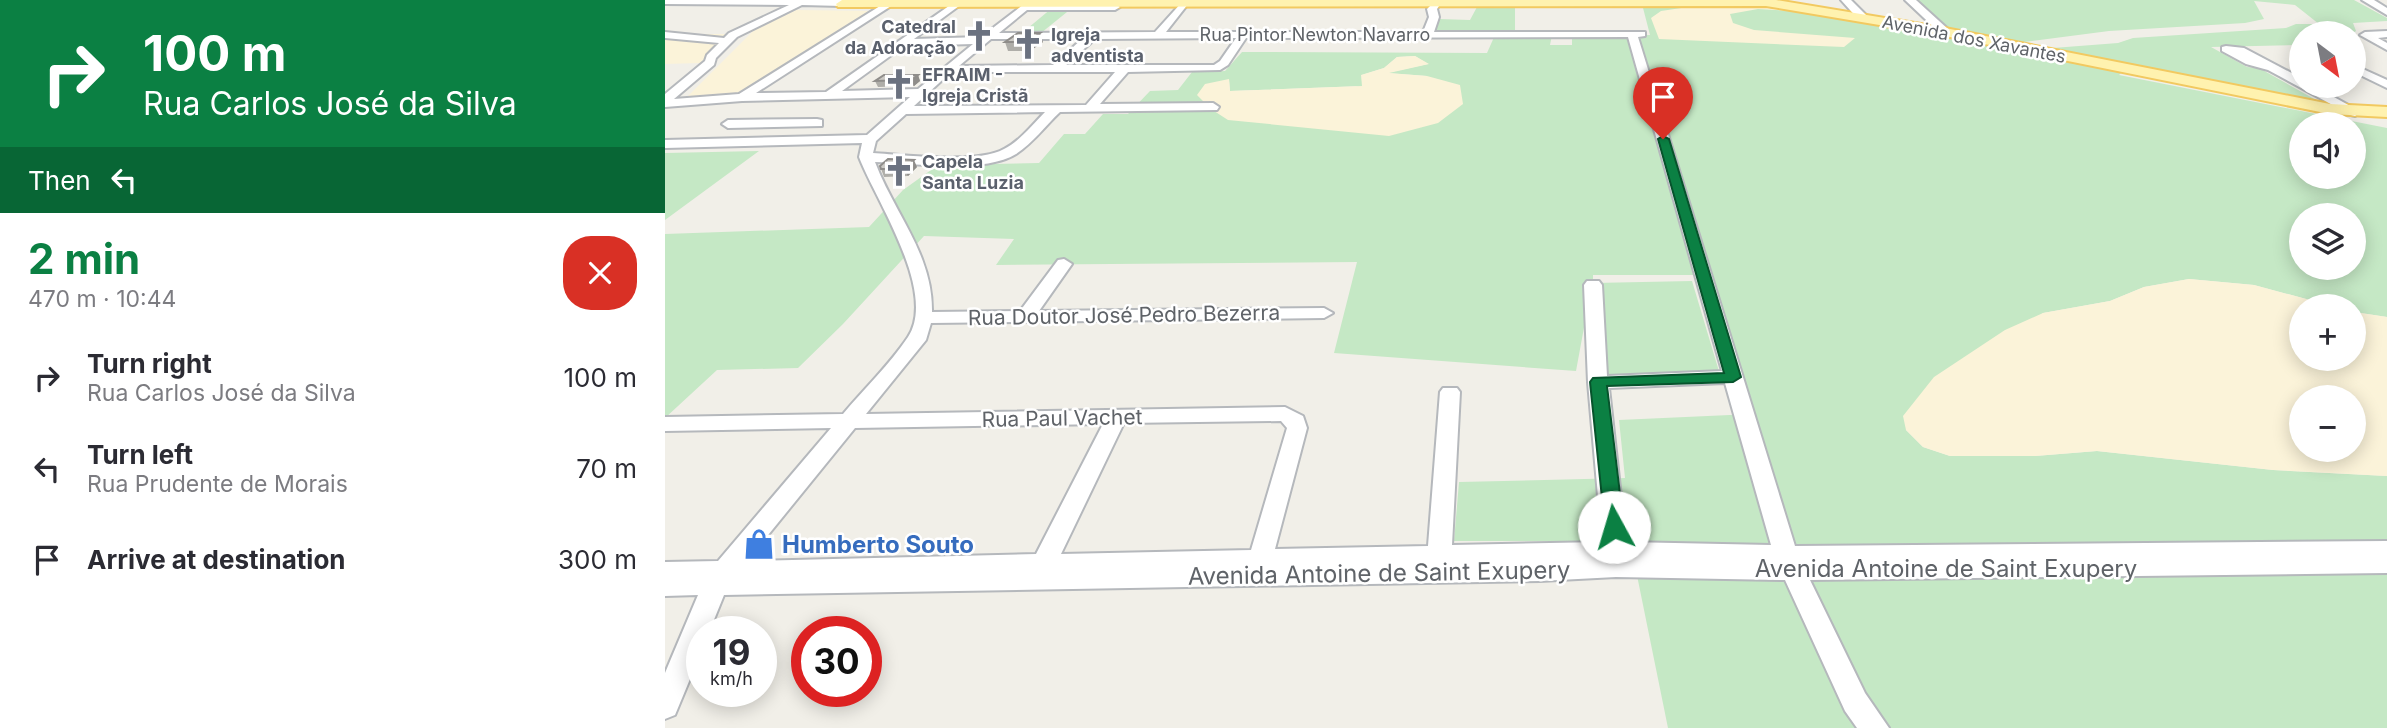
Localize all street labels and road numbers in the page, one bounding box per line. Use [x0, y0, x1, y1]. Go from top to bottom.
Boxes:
street label: Avenida dos Xavantes [1880, 11, 2068, 67]
street label: Rua Pintor Newton Navarro [1200, 24, 1430, 45]
street label: Rua Doutor José Pedro Bezerra [968, 300, 1280, 330]
street label: Rua Paul Vachet [981, 404, 1143, 432]
street label: Avenida Antoine de Saint Exupery [1755, 554, 2137, 583]
street label: Avenida Antoine de Saint Exupery [1188, 555, 1570, 591]

